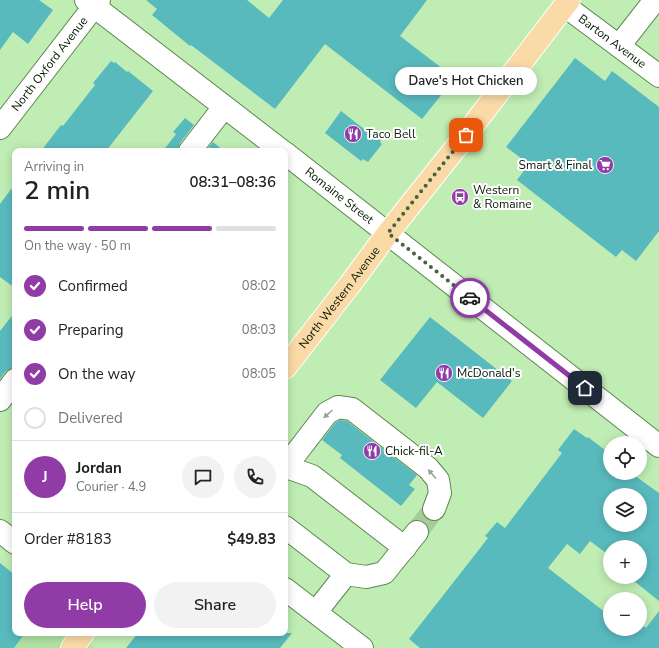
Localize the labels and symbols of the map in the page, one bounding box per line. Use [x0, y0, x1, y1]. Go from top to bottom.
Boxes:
street label: Barton Avenue [575, 11, 649, 72]
street label: North Oxford Avenue [8, 13, 91, 115]
callout: Dave's Hot Chicken [395, 67, 537, 95]
pin [449, 118, 483, 152]
restaurant icon: Taco Bell [343, 124, 363, 144]
place label: Taco Bell [366, 126, 416, 142]
supermarket icon: Smart & Final [595, 155, 615, 175]
place label: Smart & Final [519, 157, 592, 173]
street label: Romaine Street [302, 164, 378, 228]
place label: Western & Romaine [473, 182, 532, 212]
bus stop icon: Western & Romaine [450, 187, 470, 207]
street label: North Western Avenue [295, 243, 383, 352]
courier [450, 278, 490, 318]
restaurant icon: McDonald's [434, 363, 454, 383]
place label: McDonald's [457, 365, 521, 381]
pin [568, 371, 602, 405]
one-way arrow [323, 409, 333, 418]
restaurant icon: Chick-fil-A [362, 441, 382, 461]
place label: Chick-fil-A [385, 443, 443, 459]
one-way arrow [428, 468, 437, 479]

